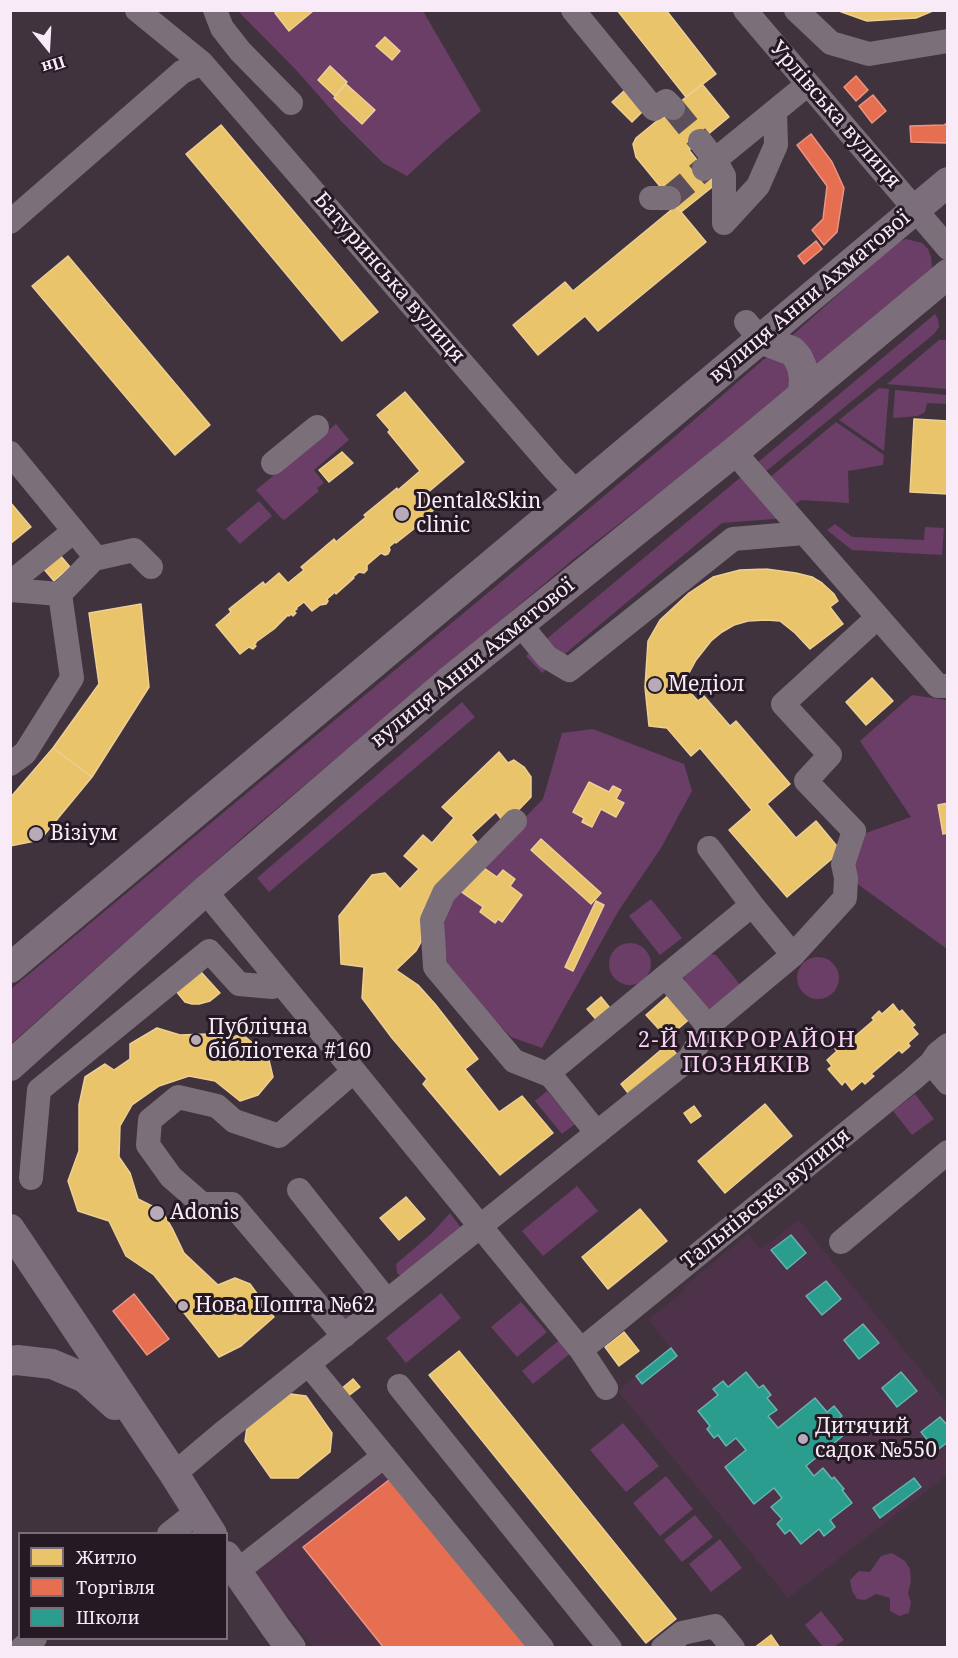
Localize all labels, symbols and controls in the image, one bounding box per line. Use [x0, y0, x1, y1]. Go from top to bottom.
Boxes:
north arrow [18, 18, 78, 78]
street label: Урлівська вулиця [764, 36, 906, 194]
text: Пн [39, 51, 68, 79]
street label: Батуринська вулиця [308, 188, 470, 368]
street label: вулиця Анни Ахматової [704, 205, 916, 389]
place label: Dental&Skin clinic [416, 489, 541, 539]
marker: Dental&Skin clinic [393, 505, 411, 523]
street label: вулиця Анни Ахматової [366, 573, 580, 753]
place label: Медіол [668, 672, 744, 698]
marker: Медіол [646, 676, 664, 694]
place label: Візіум [50, 821, 117, 847]
marker: Візіум [27, 825, 45, 843]
place label: Публічна бібліотека #160 [208, 1015, 371, 1065]
district label: 2-Й МІКРОРАЙОН ПОЗНЯКІВ [638, 1028, 856, 1080]
marker: Публічна бібліотека #160 [189, 1033, 203, 1047]
street label: Тальнівська вулиця [676, 1123, 856, 1275]
place label: Adonis [170, 1200, 239, 1226]
marker: Adonis [148, 1204, 166, 1222]
place label: Нова Пошта №62 [195, 1293, 375, 1319]
marker: Нова Пошта №62 [176, 1299, 190, 1313]
place label: Дитячий садок №550 [815, 1414, 937, 1464]
marker: Дитячий садок №550 [796, 1432, 810, 1446]
legend [18, 1532, 228, 1640]
text: Житло [76, 1545, 137, 1569]
text: Торгівля [76, 1575, 155, 1599]
text: Школи [76, 1605, 140, 1629]

